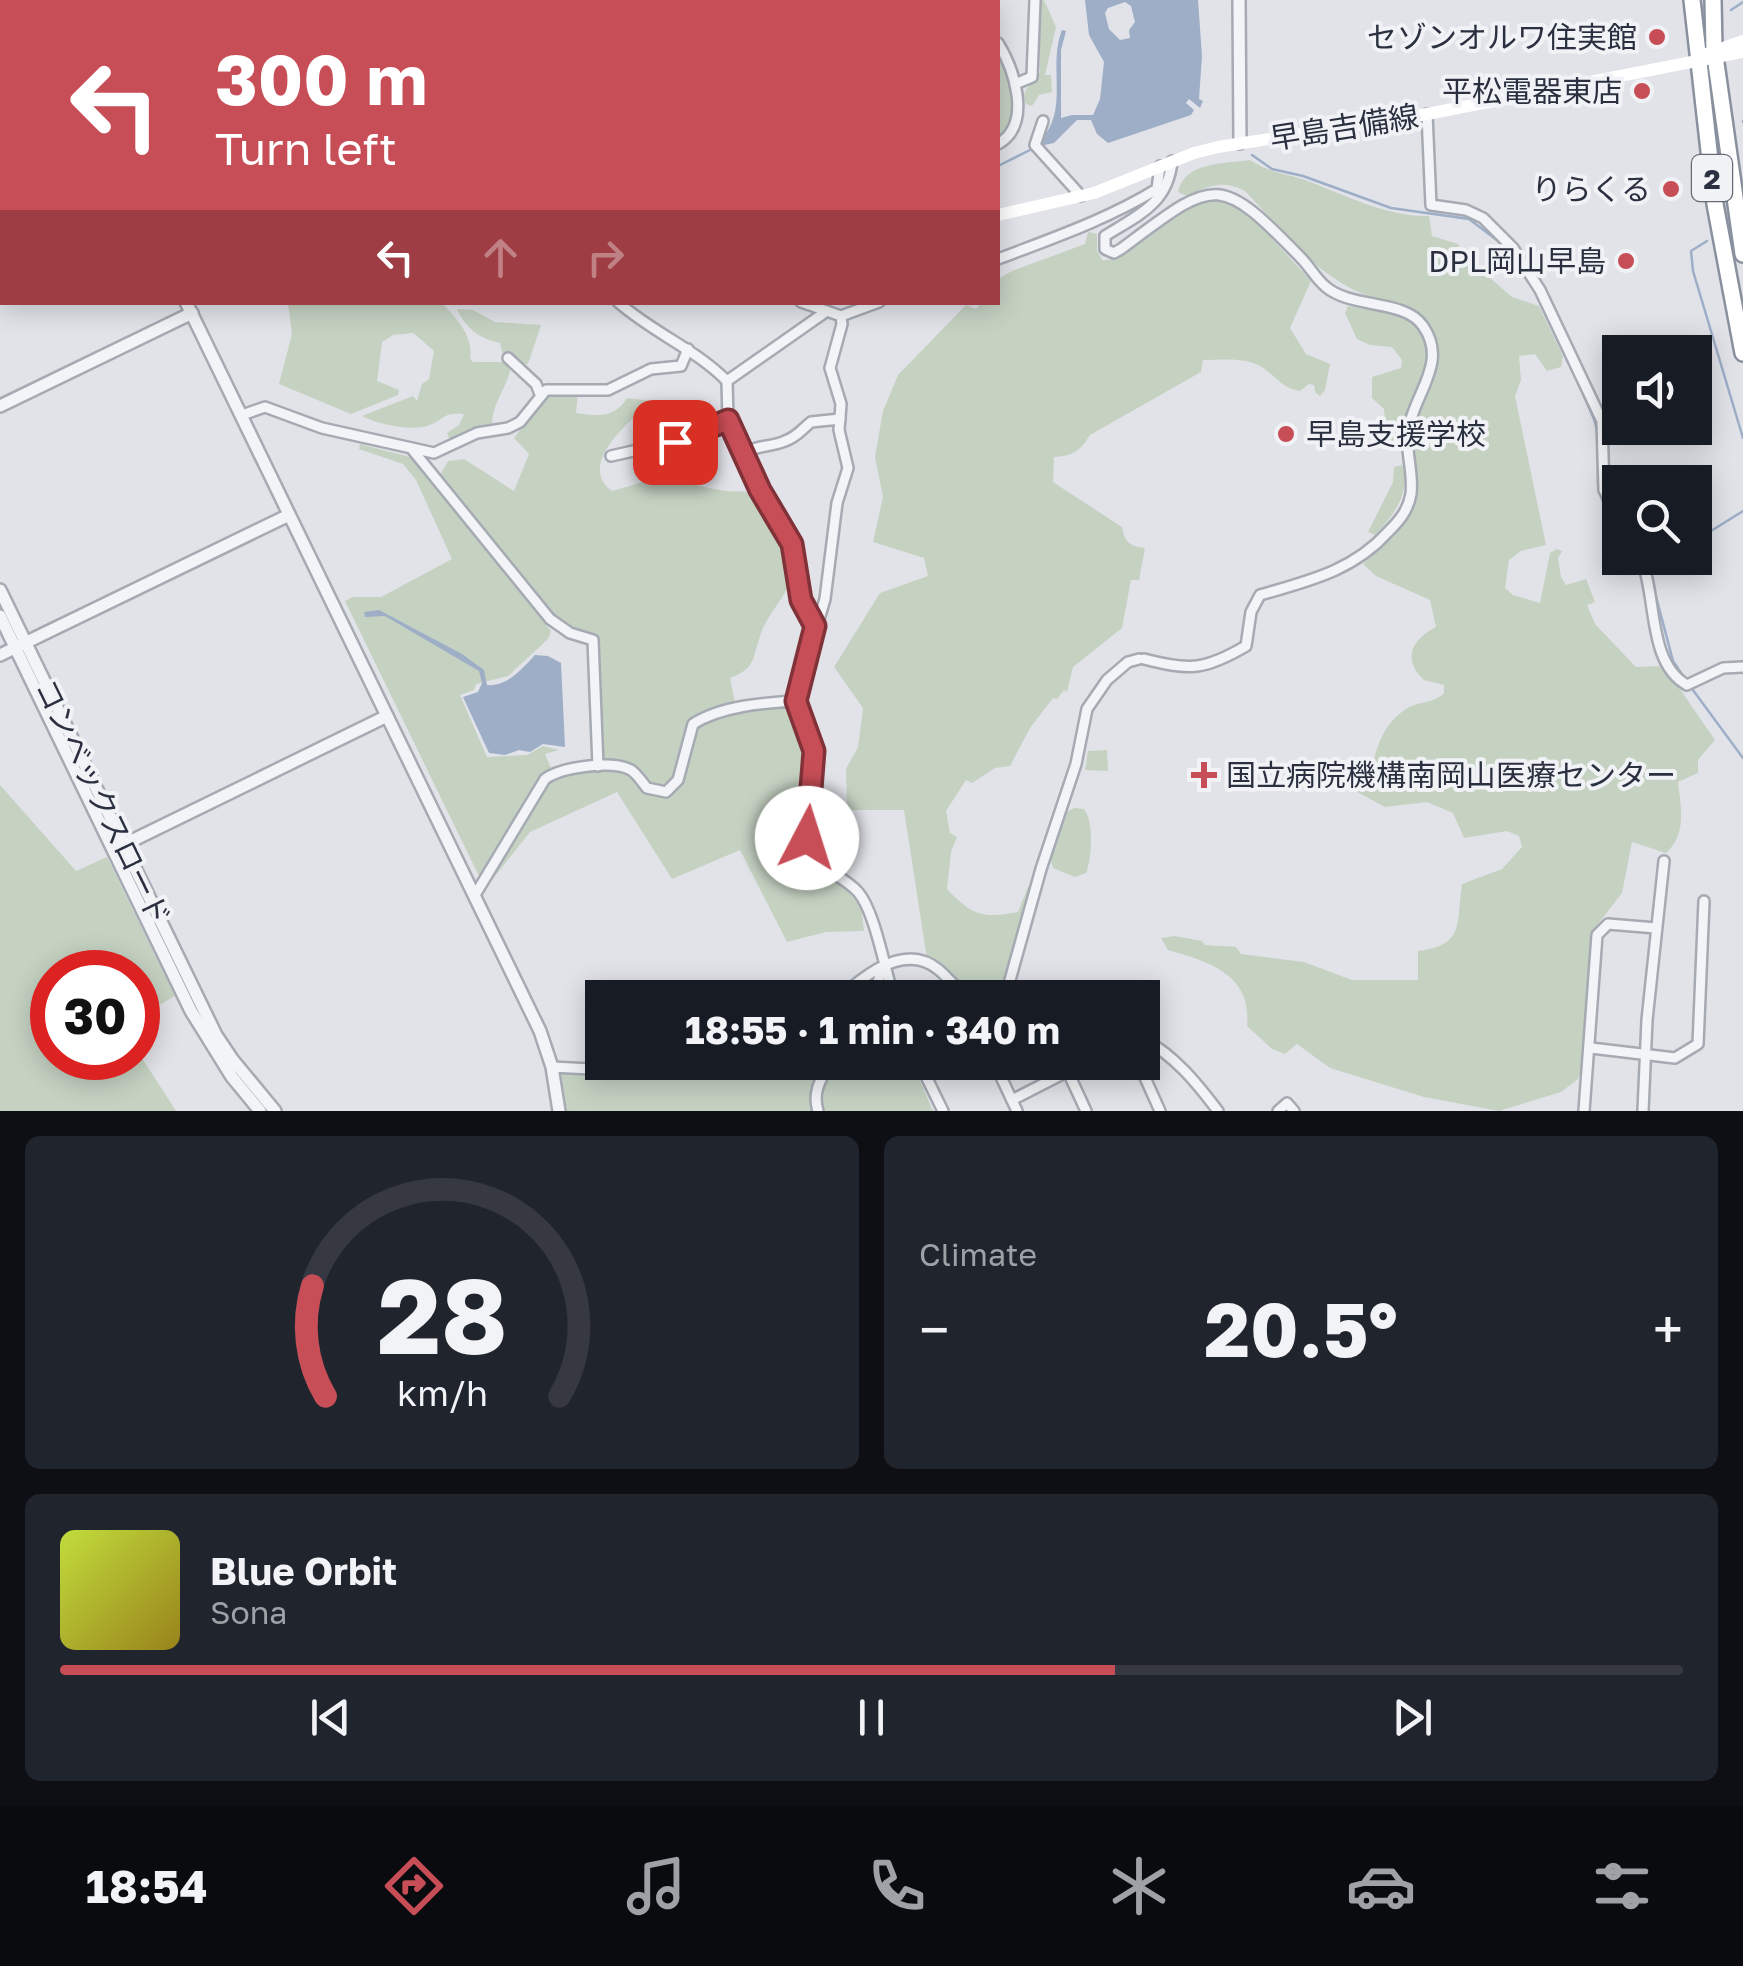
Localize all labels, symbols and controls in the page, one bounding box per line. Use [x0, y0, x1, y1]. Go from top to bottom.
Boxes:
place label: セゾンオルワ住実館 [1367, 19, 1637, 55]
marker: セゾンオルワ住実館 [1646, 26, 1668, 48]
text: 300 m [215, 36, 427, 120]
icon: left [50, 40, 180, 170]
place label: 平松電器東店 [1442, 73, 1622, 109]
marker: 平松電器東店 [1631, 80, 1653, 102]
street label: 早島吉備線 [1267, 97, 1421, 157]
text: Turn left [215, 121, 397, 175]
road number: 2 [1692, 155, 1732, 201]
place label: りらくる [1532, 171, 1651, 207]
marker: りらくる [1660, 178, 1682, 200]
icon: left [368, 230, 423, 285]
icon: ahead [473, 230, 528, 285]
icon: right [578, 230, 633, 285]
place label: DPL岡山早島 [1428, 243, 1606, 279]
marker: DPL岡山早島 [1615, 250, 1637, 272]
map controls [1602, 335, 1712, 575]
button: sound [1602, 335, 1712, 445]
pin [633, 400, 718, 485]
icon: arrive [648, 415, 703, 470]
place label: 早島支援学校 [1306, 416, 1486, 452]
marker: 早島支援学校 [1275, 423, 1297, 445]
button: search [1602, 465, 1712, 575]
street label: コンベックスロード [28, 673, 178, 931]
place label: 国立病院機構南岡山医療センター [1226, 757, 1676, 793]
marker: 国立病院機構南岡山医療センター [1191, 762, 1217, 788]
position arrow [755, 786, 859, 890]
speed limit sign: 30 [30, 950, 160, 1080]
text: 18:55 · 1 min · 340 m [685, 1007, 1060, 1052]
text: Climate [919, 1235, 1037, 1273]
text: 28 [377, 1252, 507, 1377]
text: 20.5° [1204, 1283, 1398, 1374]
text: − [919, 1296, 949, 1362]
text: + [1653, 1296, 1683, 1362]
text: km/h [397, 1371, 487, 1414]
text: Blue Orbit [210, 1548, 397, 1593]
text: Sona [210, 1593, 287, 1631]
icon: previous [303, 1690, 358, 1745]
icon: pause [844, 1690, 899, 1745]
icon: next [1385, 1690, 1440, 1745]
icon: directions [379, 1851, 449, 1921]
icon: music [621, 1851, 691, 1921]
icon: phone [862, 1851, 932, 1921]
icon: climate [1104, 1851, 1174, 1921]
icon: car [1346, 1851, 1416, 1921]
icon: filters [1587, 1851, 1657, 1921]
text: 18:54 [86, 1859, 208, 1913]

